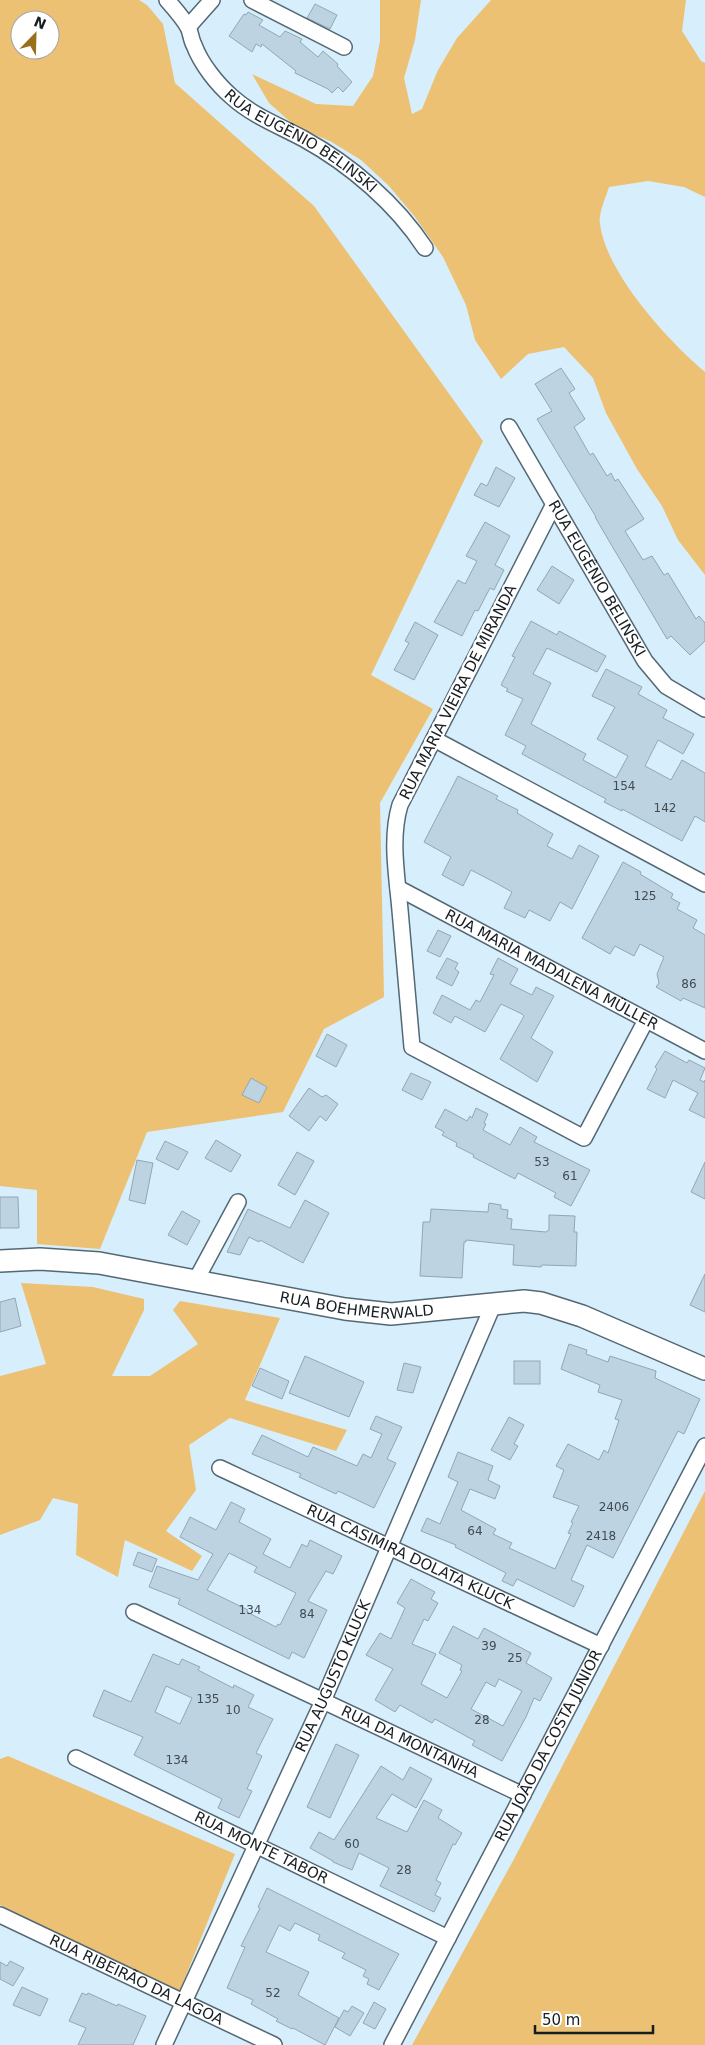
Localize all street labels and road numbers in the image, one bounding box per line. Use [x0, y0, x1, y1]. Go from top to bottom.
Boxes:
street label: RUA EUGÊNIO BELINSKI [221, 86, 381, 196]
street label: RUA EUGÊNIO BELINSKI [544, 497, 649, 660]
street label: RUA MARIA VIEIRA DE MIRANDA [396, 581, 521, 803]
street label: RUA MARIA MADALENA MÜLLER [442, 906, 661, 1034]
street label: RUA BOEHMERWALD [278, 1288, 435, 1323]
street label: RUA CASIMIRA DOLATA KLUCK [304, 1501, 518, 1613]
street label: RUA AUGUSTO KLUCK [292, 1596, 375, 1755]
street label: RUA JOÃO DA COSTA JÚNIOR [491, 1647, 606, 1844]
street label: RUA DA MONTANHA [338, 1702, 482, 1782]
street label: RUA MONTE TABOR [192, 1808, 331, 1888]
street label: RUA RIBEIRÃO DA LAGOA [47, 1931, 227, 2029]

